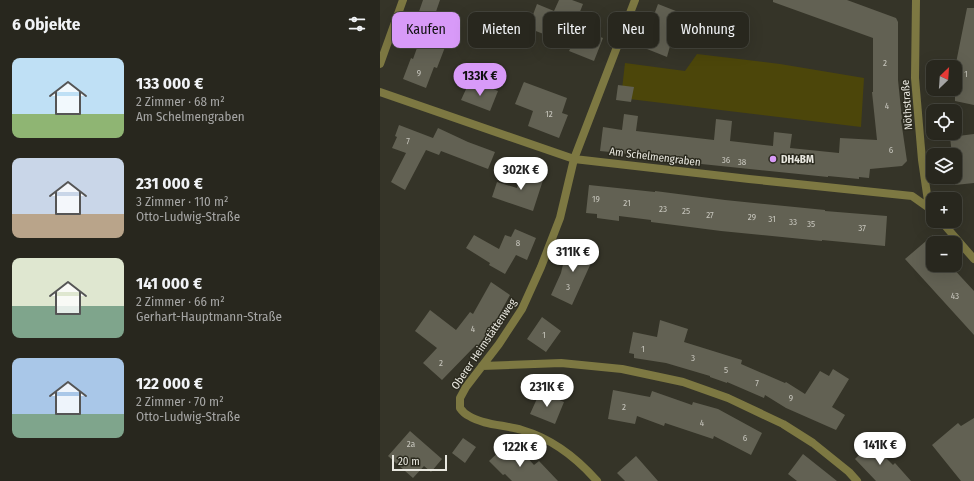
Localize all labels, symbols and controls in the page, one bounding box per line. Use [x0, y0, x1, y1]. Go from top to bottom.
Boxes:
chip: Kaufen [392, 12, 460, 48]
chip: Mieten [468, 12, 535, 48]
chip: Filter [543, 12, 600, 48]
chip: Neu [608, 12, 659, 48]
chip: Wohnung [667, 12, 749, 48]
icon: filters [346, 13, 368, 35]
text: 6 Objekte [12, 14, 80, 35]
house number: 2 [883, 58, 887, 68]
north arrow [926, 60, 962, 96]
map controls [926, 60, 962, 272]
pin: 133K € [447, 63, 513, 97]
house number: 9 [417, 68, 421, 78]
text: 133K € [462, 68, 498, 83]
house number: 1 [964, 69, 968, 79]
text: 133 000 € [136, 73, 203, 94]
icon: home [44, 74, 92, 122]
street label: Nöthstraße [899, 79, 915, 131]
text: 2 Zimmer · 68 m² [136, 94, 225, 109]
house number: 4 [885, 101, 890, 111]
button: locate [926, 104, 962, 140]
text: Am Schelmengraben [136, 109, 245, 124]
house number: 12 [545, 109, 553, 119]
house number: 7 [406, 136, 410, 146]
street label: Am Schelmengraben [609, 145, 701, 169]
house number: 6 [889, 145, 894, 155]
button: layers [926, 148, 962, 184]
place label: DH4BM [781, 153, 814, 166]
marker: DH4BM [768, 154, 778, 164]
house number: 36 [722, 155, 731, 165]
pin: 302K € [488, 157, 554, 191]
house number: 38 [738, 157, 747, 167]
text: 302K € [503, 162, 539, 177]
text: 231 000 € [136, 173, 203, 194]
icon: home [44, 174, 92, 222]
button: + [926, 192, 962, 228]
text: 3 Zimmer · 110 m² [136, 194, 229, 209]
house number: 19 [592, 194, 600, 204]
house number: 21 [623, 198, 631, 208]
house number: 23 [659, 204, 667, 214]
house number: 25 [682, 206, 690, 216]
text: Otto-Ludwig-Straße [136, 209, 240, 224]
house number: 27 [706, 210, 714, 220]
house number: 29 [748, 212, 756, 222]
house number: 31 [768, 214, 776, 224]
house number: 33 [789, 217, 797, 227]
house number: 35 [807, 219, 815, 229]
house number: 37 [858, 223, 866, 233]
button: − [926, 236, 962, 272]
house number: 8 [516, 238, 521, 248]
pin: 311K € [540, 239, 606, 273]
text: 311K € [556, 244, 590, 259]
text: 141 000 € [136, 273, 202, 294]
icon: home [44, 274, 92, 322]
house number: 3 [566, 282, 570, 292]
house number: 43 [951, 291, 959, 301]
text: 2 Zimmer · 66 m² [136, 294, 225, 309]
street label: Oberer Heimstättenweg [449, 295, 520, 392]
text: Gerhart-Hauptmann-Straße [136, 309, 282, 324]
house number: 4 [471, 324, 476, 334]
house number: 1 [542, 330, 546, 340]
house number: 1 [641, 344, 645, 354]
house number: 3 [691, 353, 695, 363]
house number: 2 [439, 358, 443, 368]
house number: 5 [724, 365, 728, 375]
text: 122 000 € [136, 373, 203, 394]
icon: home [44, 374, 92, 422]
pin: 231K € [514, 374, 580, 408]
house number: 7 [755, 378, 759, 388]
text: 231K € [530, 379, 564, 394]
house number: 9 [789, 393, 793, 403]
text: 2 Zimmer · 70 m² [136, 394, 224, 409]
house number: 2 [622, 402, 626, 412]
text: Otto-Ludwig-Straße [136, 409, 240, 424]
house number: 4 [700, 418, 705, 428]
pin: 141K € [847, 432, 913, 466]
house number: 6 [743, 433, 748, 443]
pin: 122K € [487, 434, 553, 468]
text: 141K € [863, 437, 897, 452]
house number: 2a [407, 439, 416, 449]
text: 122K € [503, 439, 537, 454]
scale bar [392, 453, 447, 472]
text: 20 m [398, 455, 420, 468]

